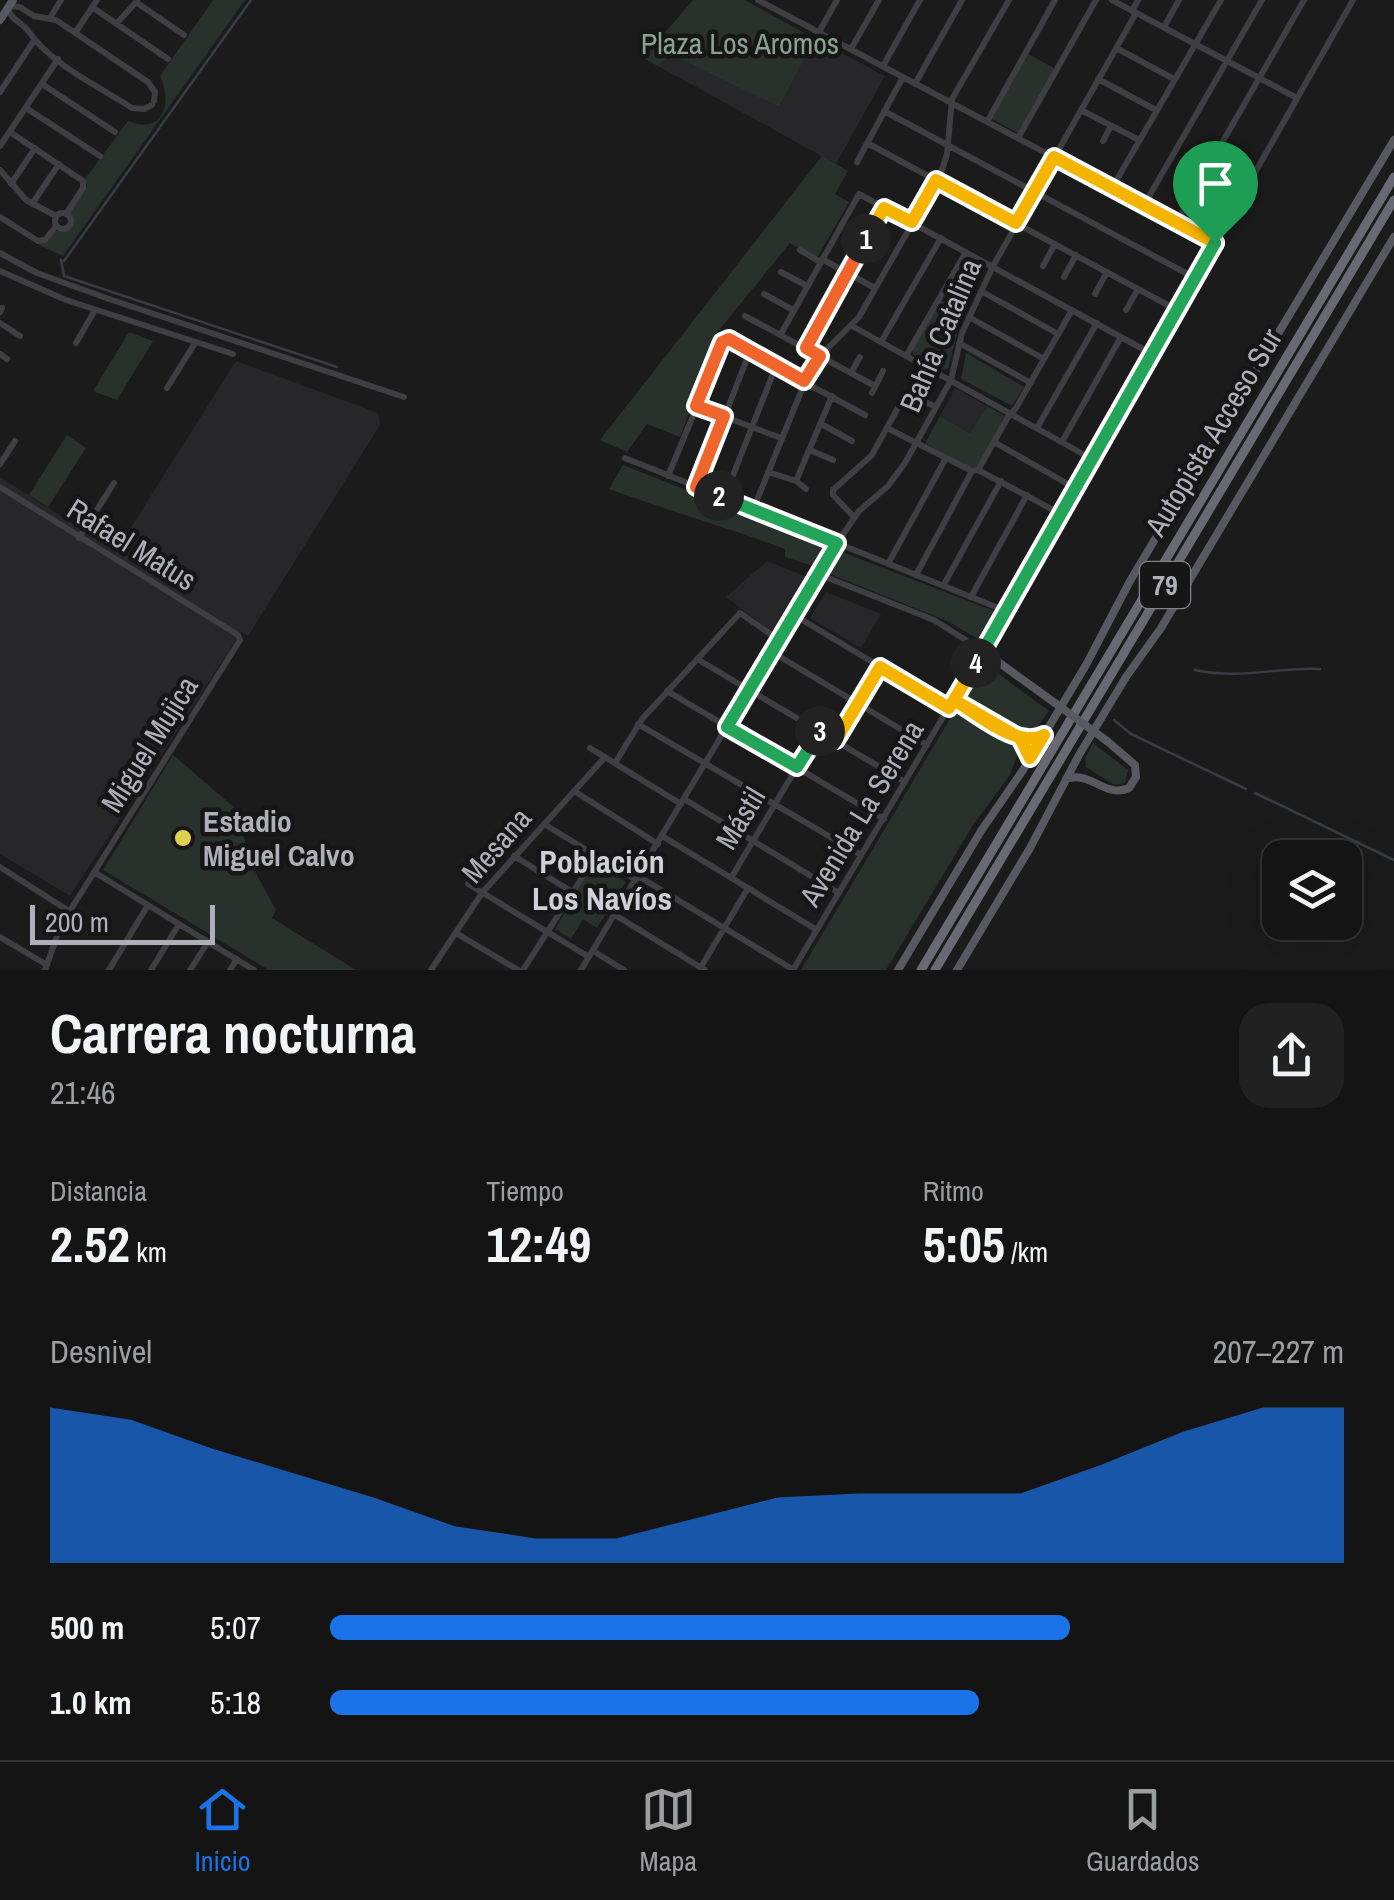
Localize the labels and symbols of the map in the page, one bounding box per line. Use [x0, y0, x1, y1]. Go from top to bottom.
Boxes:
park label: Plaza Los Aromos [641, 23, 839, 63]
pin [1173, 141, 1258, 244]
pin: 1 [841, 214, 891, 264]
street label: Bahía Catalina [890, 252, 990, 418]
street label: Autopista Acceso Sur [1135, 320, 1291, 544]
pin: 2 [694, 471, 744, 521]
street label: Rafael Matus [60, 489, 204, 599]
road number: 79 [1140, 562, 1190, 608]
pin: 4 [951, 638, 1001, 688]
street label: Miguel Mujica [91, 668, 207, 820]
pin: 3 [795, 706, 845, 756]
street label: Avenida La Serena [789, 712, 932, 914]
street label: Mástil [706, 780, 774, 856]
street label: Mesana [452, 799, 540, 891]
place label: Estadio Miguel Calvo [203, 801, 355, 875]
marker: Estadio Miguel Calvo [172, 827, 194, 849]
district label: Población Los Navíos [532, 840, 672, 920]
scale bar [30, 900, 215, 944]

